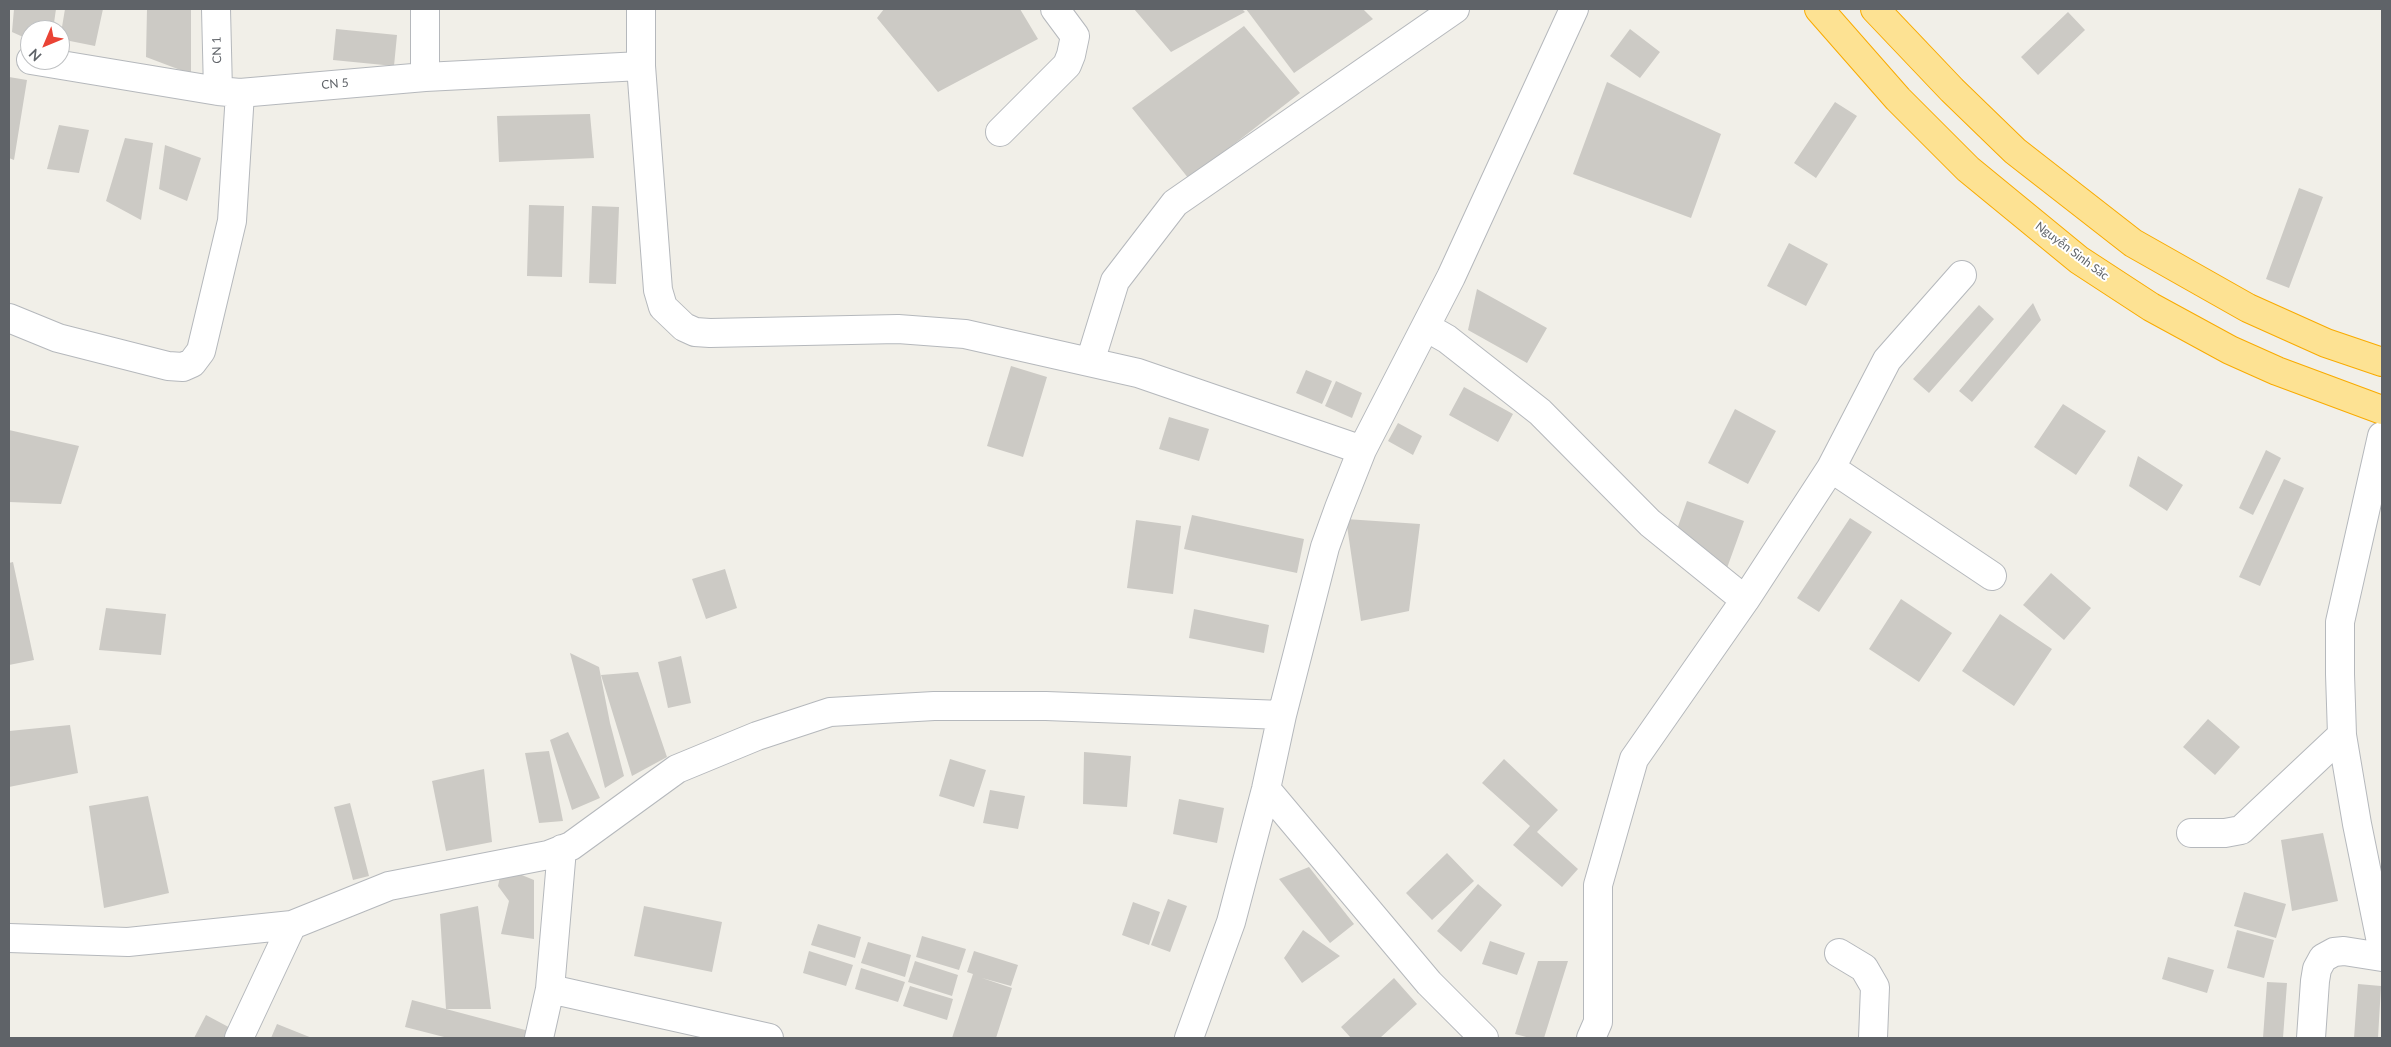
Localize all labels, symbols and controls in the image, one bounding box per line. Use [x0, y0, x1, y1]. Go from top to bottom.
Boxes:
north arrow [20, 20, 70, 70]
street label: CN 1 [209, 36, 225, 64]
text: N [25, 45, 45, 65]
street label: CN 5 [321, 76, 349, 92]
street label: Nguyễn Sinh Sắc [2033, 219, 2111, 283]

